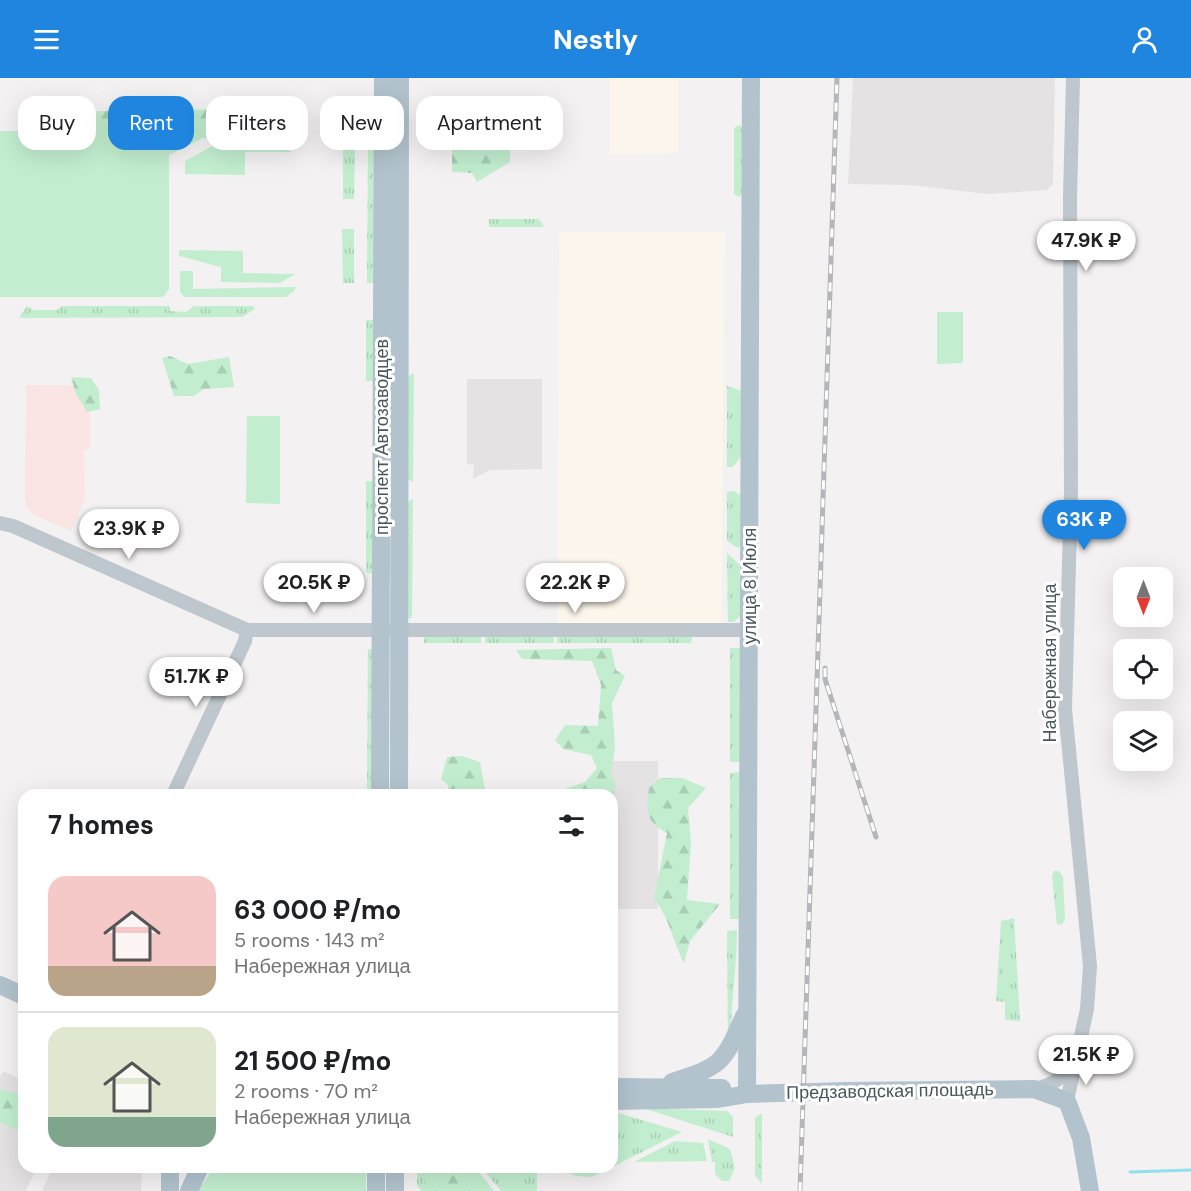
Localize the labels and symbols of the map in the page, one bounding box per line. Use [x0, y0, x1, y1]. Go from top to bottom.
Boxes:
pin: 47.9K ₽ [1031, 221, 1141, 272]
street label: проспект Автозаводцев [370, 339, 394, 535]
pin: 63K ₽ [1042, 500, 1126, 551]
pin: 23.9K ₽ [74, 509, 184, 560]
street label: улица 8 Июля [738, 528, 762, 644]
pin: 20.5K ₽ [259, 563, 369, 614]
pin: 22.2K ₽ [520, 563, 630, 614]
north arrow [1113, 567, 1173, 627]
street label: Набережная улица [1038, 583, 1062, 742]
pin: 51.7K ₽ [141, 657, 251, 708]
pin: 21.5K ₽ [1031, 1035, 1141, 1086]
street label: Предзаводская площадь [786, 1077, 994, 1105]

